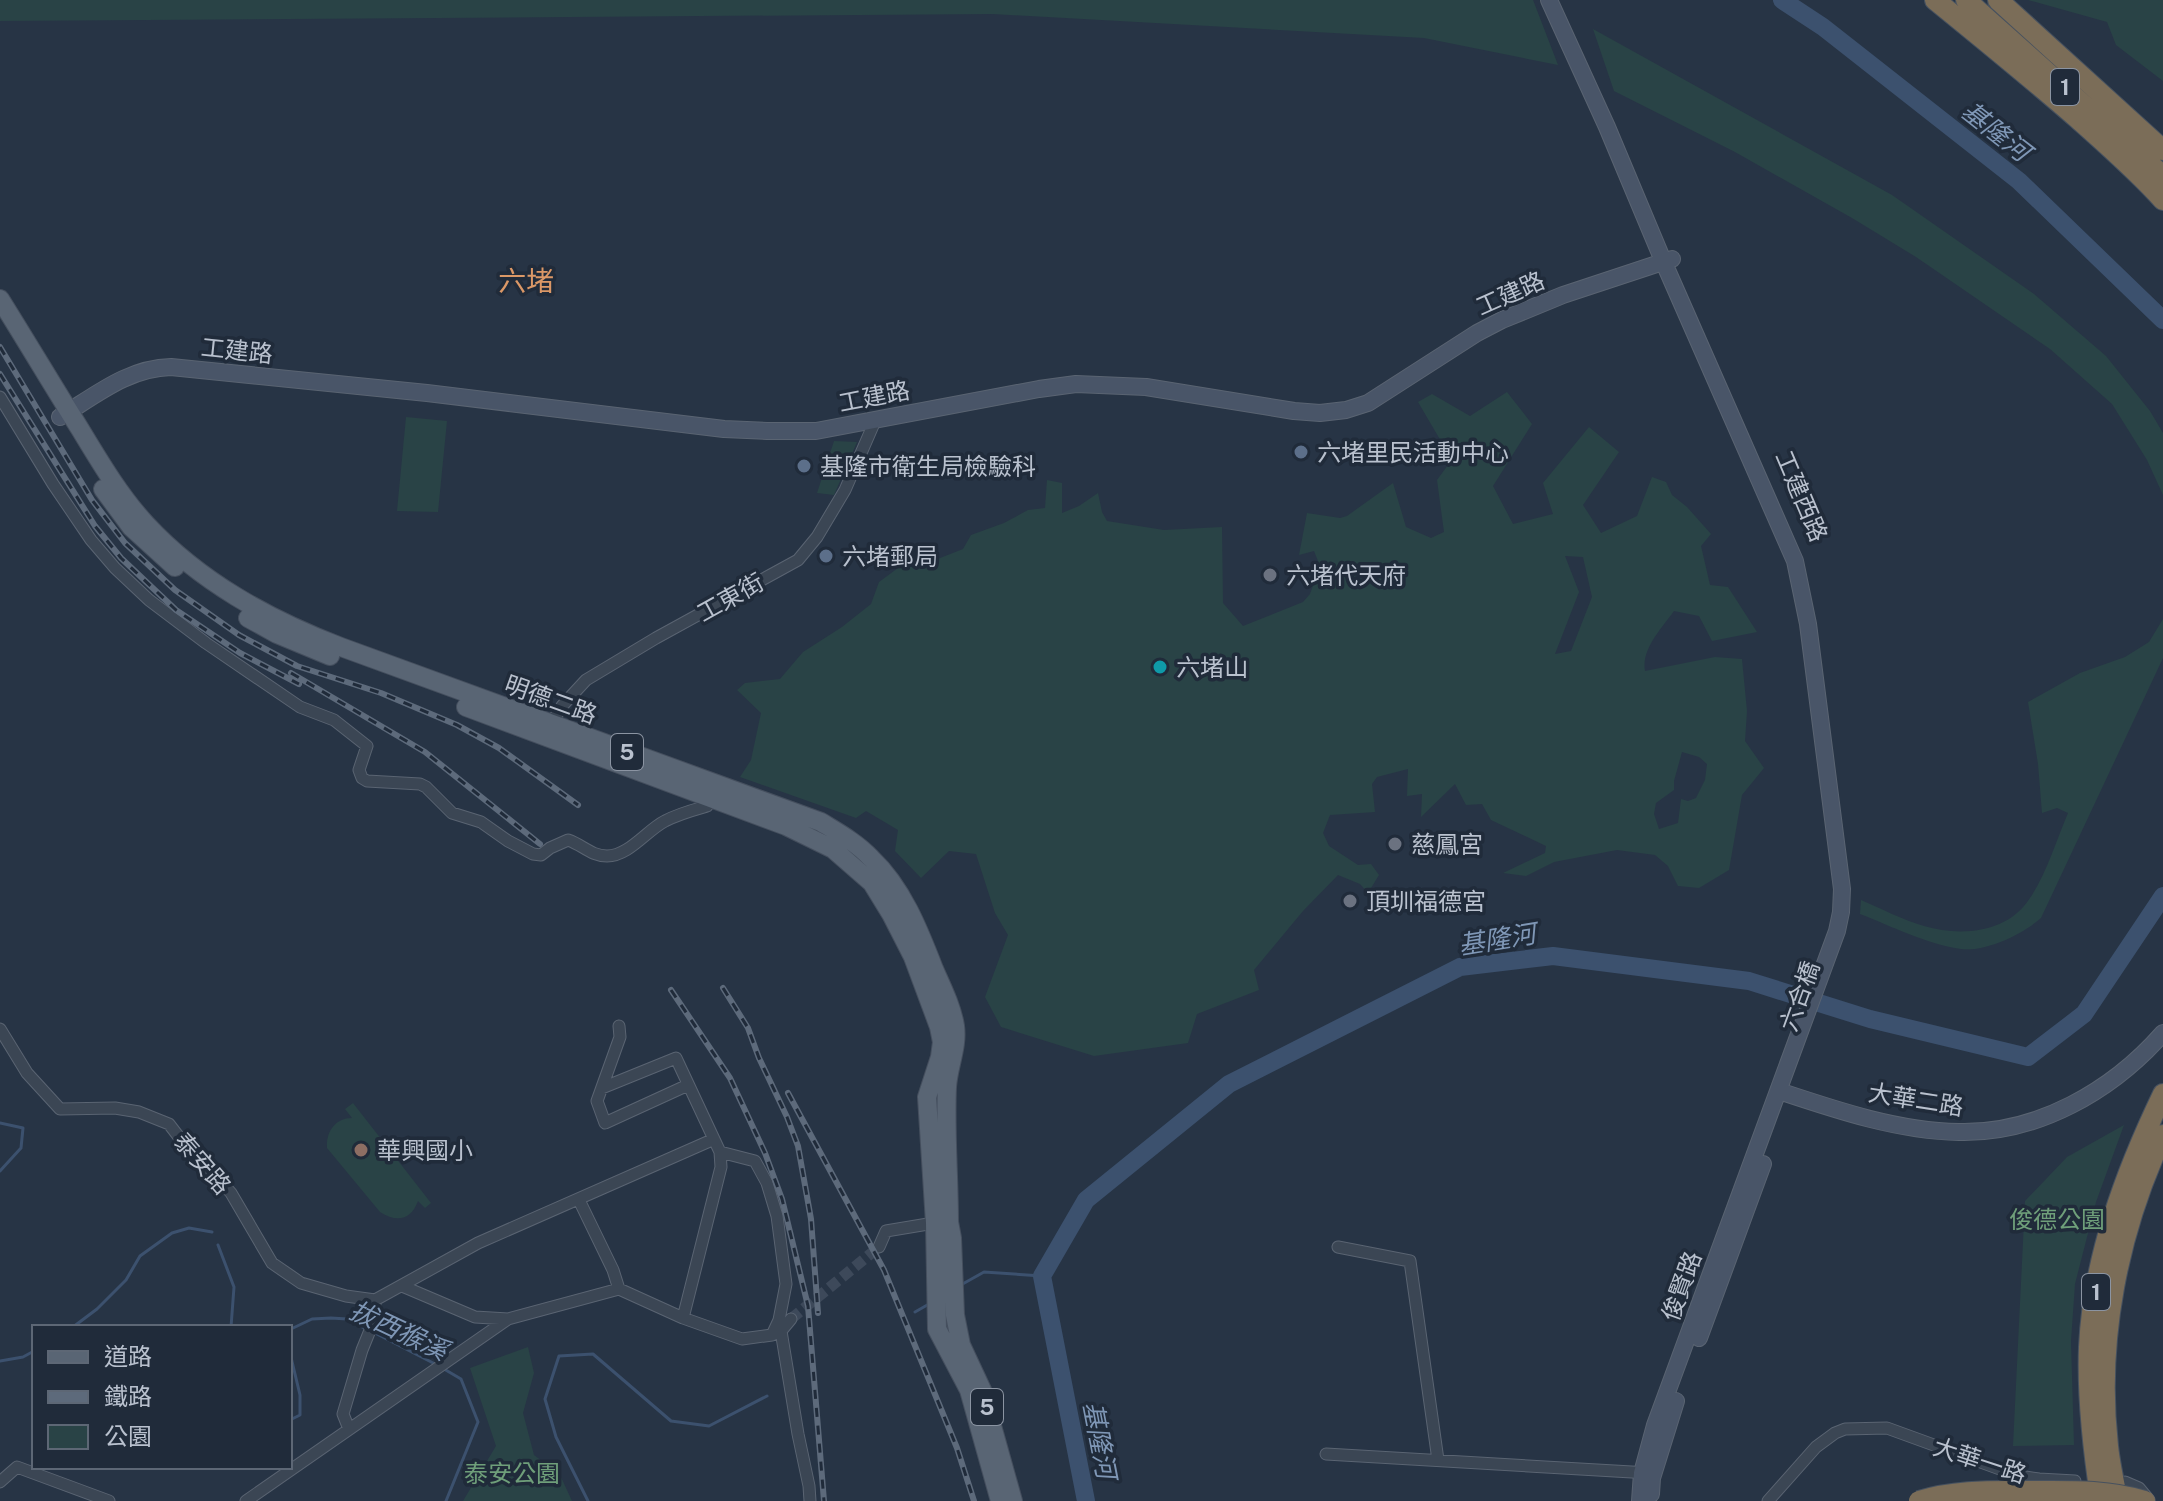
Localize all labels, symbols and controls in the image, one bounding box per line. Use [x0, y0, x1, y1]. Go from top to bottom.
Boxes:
road number: 1 [2051, 69, 2079, 105]
water label: 基隆河 [1956, 95, 2040, 170]
district label: 六堵 [498, 264, 554, 297]
street label: 工建路 [1471, 266, 1549, 320]
street label: 工建路 [200, 332, 274, 368]
street label: 工建路 [836, 375, 912, 417]
place label: 六堵里民活動中心 [1317, 438, 1509, 466]
marker: 六堵里民活動中心 [1292, 443, 1310, 461]
street label: 工建西路 [1770, 446, 1834, 546]
place label: 基隆市衛生局檢驗科 [820, 452, 1036, 480]
marker: 基隆市衛生局檢驗科 [795, 457, 813, 475]
place label: 六堵郵局 [842, 542, 938, 570]
marker: 六堵郵局 [817, 547, 835, 565]
place label: 六堵代天府 [1286, 561, 1406, 589]
marker: 六堵代天府 [1261, 566, 1279, 584]
street label: 工東街 [692, 567, 768, 627]
place label: 六堵山 [1176, 653, 1248, 681]
marker: 六堵山 [1151, 658, 1169, 676]
street label: 明德二路 [501, 669, 601, 729]
road number: 5 [611, 734, 643, 770]
place label: 慈鳳宮 [1411, 830, 1483, 858]
marker: 慈鳳宮 [1386, 835, 1404, 853]
place label: 頂圳福德宮 [1366, 887, 1486, 915]
marker: 頂圳福德宮 [1341, 892, 1359, 910]
water label: 基隆河 [1456, 917, 1543, 960]
street label: 六合橋 [1774, 957, 1824, 1035]
street label: 大華二路 [1866, 1078, 1966, 1120]
street label: 泰安路 [169, 1127, 237, 1199]
place label: 華興國小 [377, 1136, 473, 1164]
marker: 華興國小 [352, 1141, 370, 1159]
park label: 俊德公園 [2009, 1205, 2105, 1233]
street label: 俊賢路 [1656, 1247, 1706, 1325]
road number: 1 [2082, 1274, 2110, 1310]
water label: 拔西猴溪 [345, 1294, 456, 1368]
legend [32, 1325, 292, 1469]
text: 道路 [104, 1342, 152, 1370]
text: 鐵路 [104, 1382, 152, 1410]
road number: 5 [971, 1389, 1003, 1425]
water label: 基隆河 [1077, 1399, 1124, 1486]
text: 公園 [104, 1422, 152, 1450]
street label: 大華一路 [1930, 1432, 2030, 1488]
park label: 泰安公園 [464, 1459, 560, 1487]

